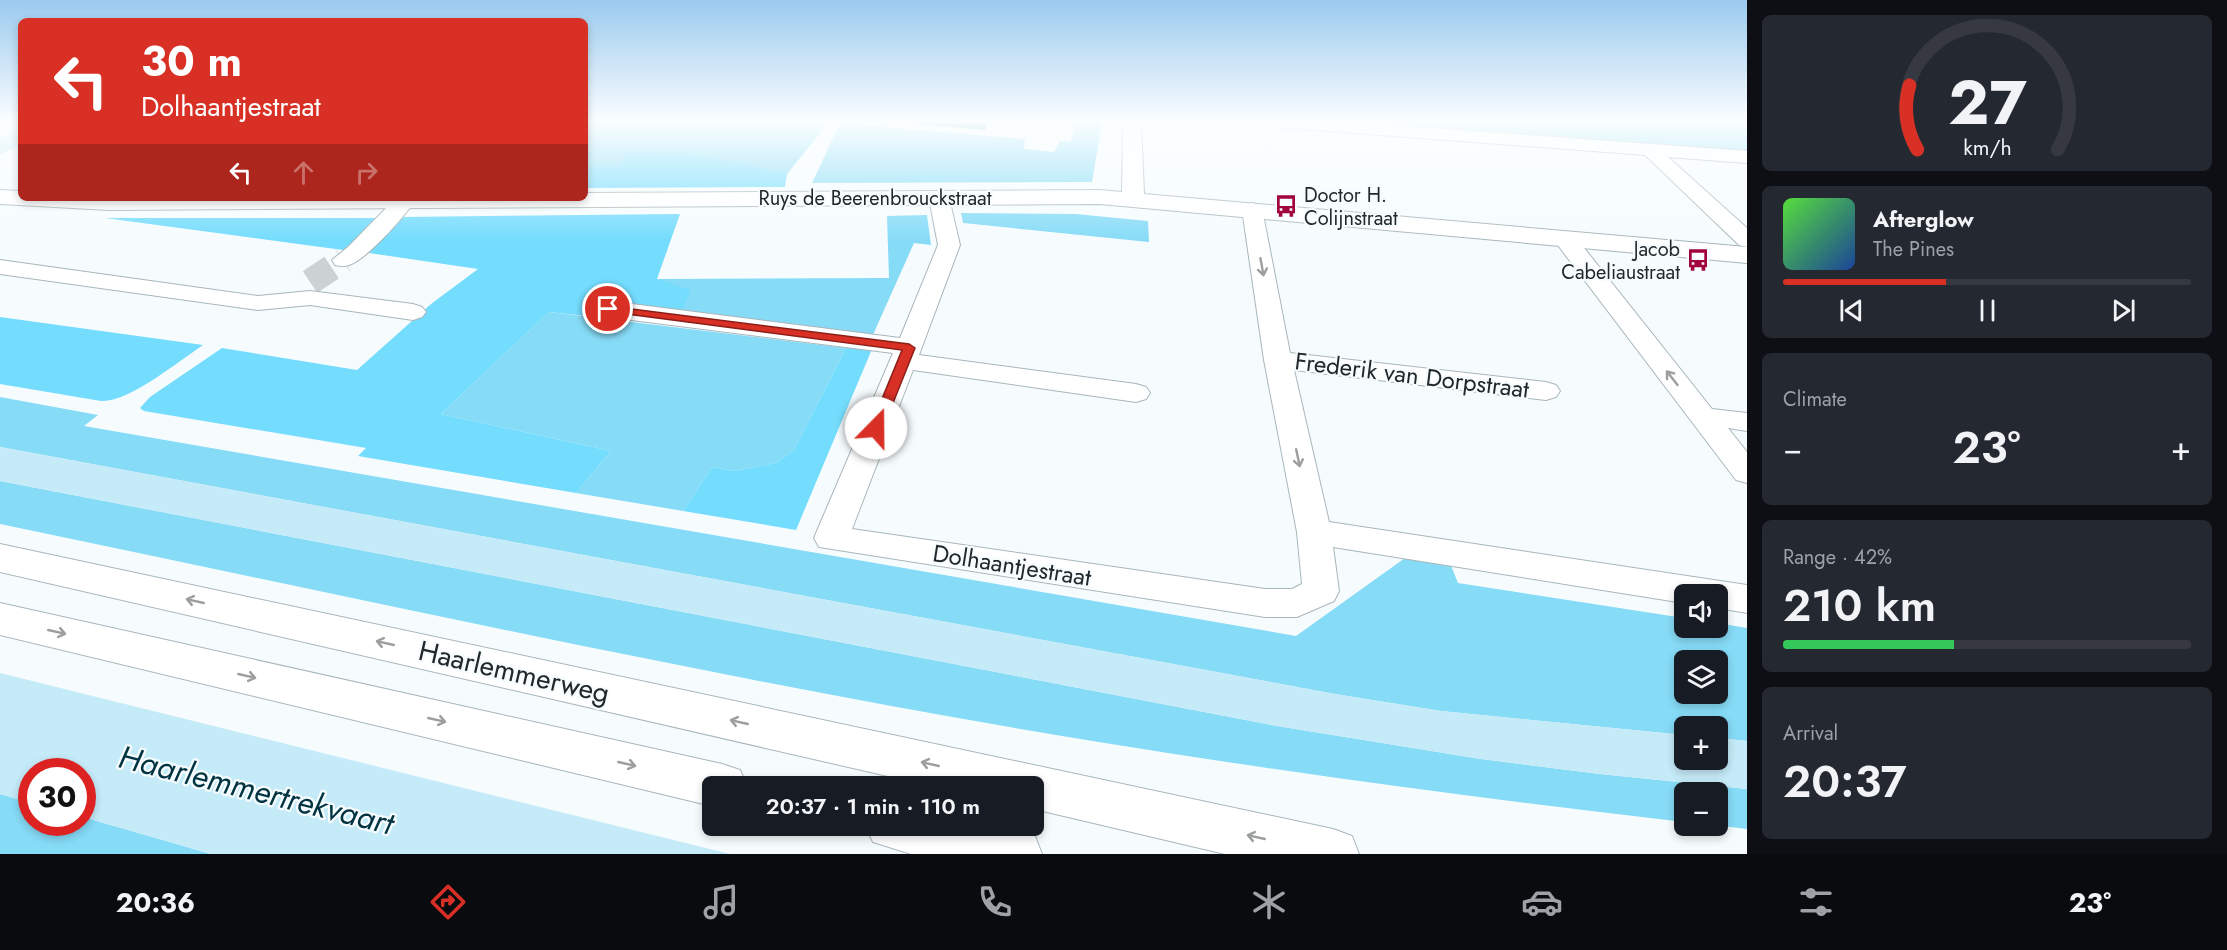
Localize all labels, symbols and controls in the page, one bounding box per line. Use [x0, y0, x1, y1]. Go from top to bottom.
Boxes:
text: 30 m [141, 31, 242, 92]
icon: left [42, 42, 120, 120]
text: 27 [1948, 57, 2027, 147]
text: Dolhaantjestraat [141, 87, 321, 126]
text: km/h [1963, 132, 2011, 163]
icon: left [224, 156, 257, 189]
icon: ahead [287, 156, 320, 189]
icon: right [350, 156, 383, 189]
place label: Doctor H. Colijnstraat [1304, 181, 1398, 233]
street label: Ruys de Beerenbrouckstraat [759, 184, 992, 213]
bus stop icon: Doctor H. Colijnstraat [1273, 193, 1299, 219]
text: Afterglow [1873, 203, 1974, 235]
place label: Jacob Cabeliaustraat [1561, 235, 1680, 287]
text: The Pines [1873, 235, 1954, 264]
bus stop icon: Jacob Cabeliaustraat [1685, 247, 1711, 273]
one-way arrow [1257, 256, 1268, 276]
pin [582, 283, 633, 334]
icon: arrive [591, 292, 624, 325]
icon: previous [1835, 294, 1868, 327]
icon: pause [1971, 294, 2004, 327]
icon: next [2107, 294, 2140, 327]
street label: Frederik van Dorpstraat [1293, 343, 1531, 407]
one-way arrow [1665, 370, 1678, 386]
text: Climate [1783, 385, 1847, 414]
position arrow [844, 396, 908, 460]
text: 23° [1952, 415, 2021, 480]
text: − [1783, 425, 1802, 472]
text: + [2171, 425, 2191, 472]
one-way arrow [1293, 448, 1304, 468]
street label: Dolhaantjestraat [930, 535, 1094, 595]
text: Range · 42% [1783, 543, 1892, 572]
text: 210 km [1783, 573, 1936, 638]
map controls [1674, 584, 1728, 836]
button: sound [1674, 584, 1728, 638]
one-way arrow [185, 595, 205, 606]
one-way arrow [47, 627, 66, 638]
street label: Haarlemmerweg [414, 630, 614, 714]
one-way arrow [376, 637, 395, 648]
button: layers [1674, 650, 1728, 704]
one-way arrow [237, 671, 256, 682]
one-way arrow [427, 715, 446, 726]
one-way arrow [730, 716, 750, 727]
button: + [1674, 716, 1728, 770]
text: Arrival [1783, 719, 1838, 748]
water label: Haarlemmertrekvaart [114, 734, 401, 847]
text: 20:37 [1783, 749, 1907, 814]
speed limit sign: 30 [18, 758, 96, 836]
one-way arrow [921, 758, 940, 769]
one-way arrow [617, 759, 636, 770]
button: − [1674, 782, 1728, 836]
text: 20:37 · 1 min · 110 m [766, 790, 980, 822]
one-way arrow [1246, 831, 1266, 842]
icon: directions [427, 881, 469, 923]
icon: music [700, 881, 742, 923]
icon: phone [974, 881, 1016, 923]
icon: climate [1248, 881, 1290, 923]
icon: car [1521, 881, 1563, 923]
icon: filters [1795, 881, 1837, 923]
text: 20:36 [116, 883, 195, 922]
text: 23° [2069, 883, 2111, 922]

